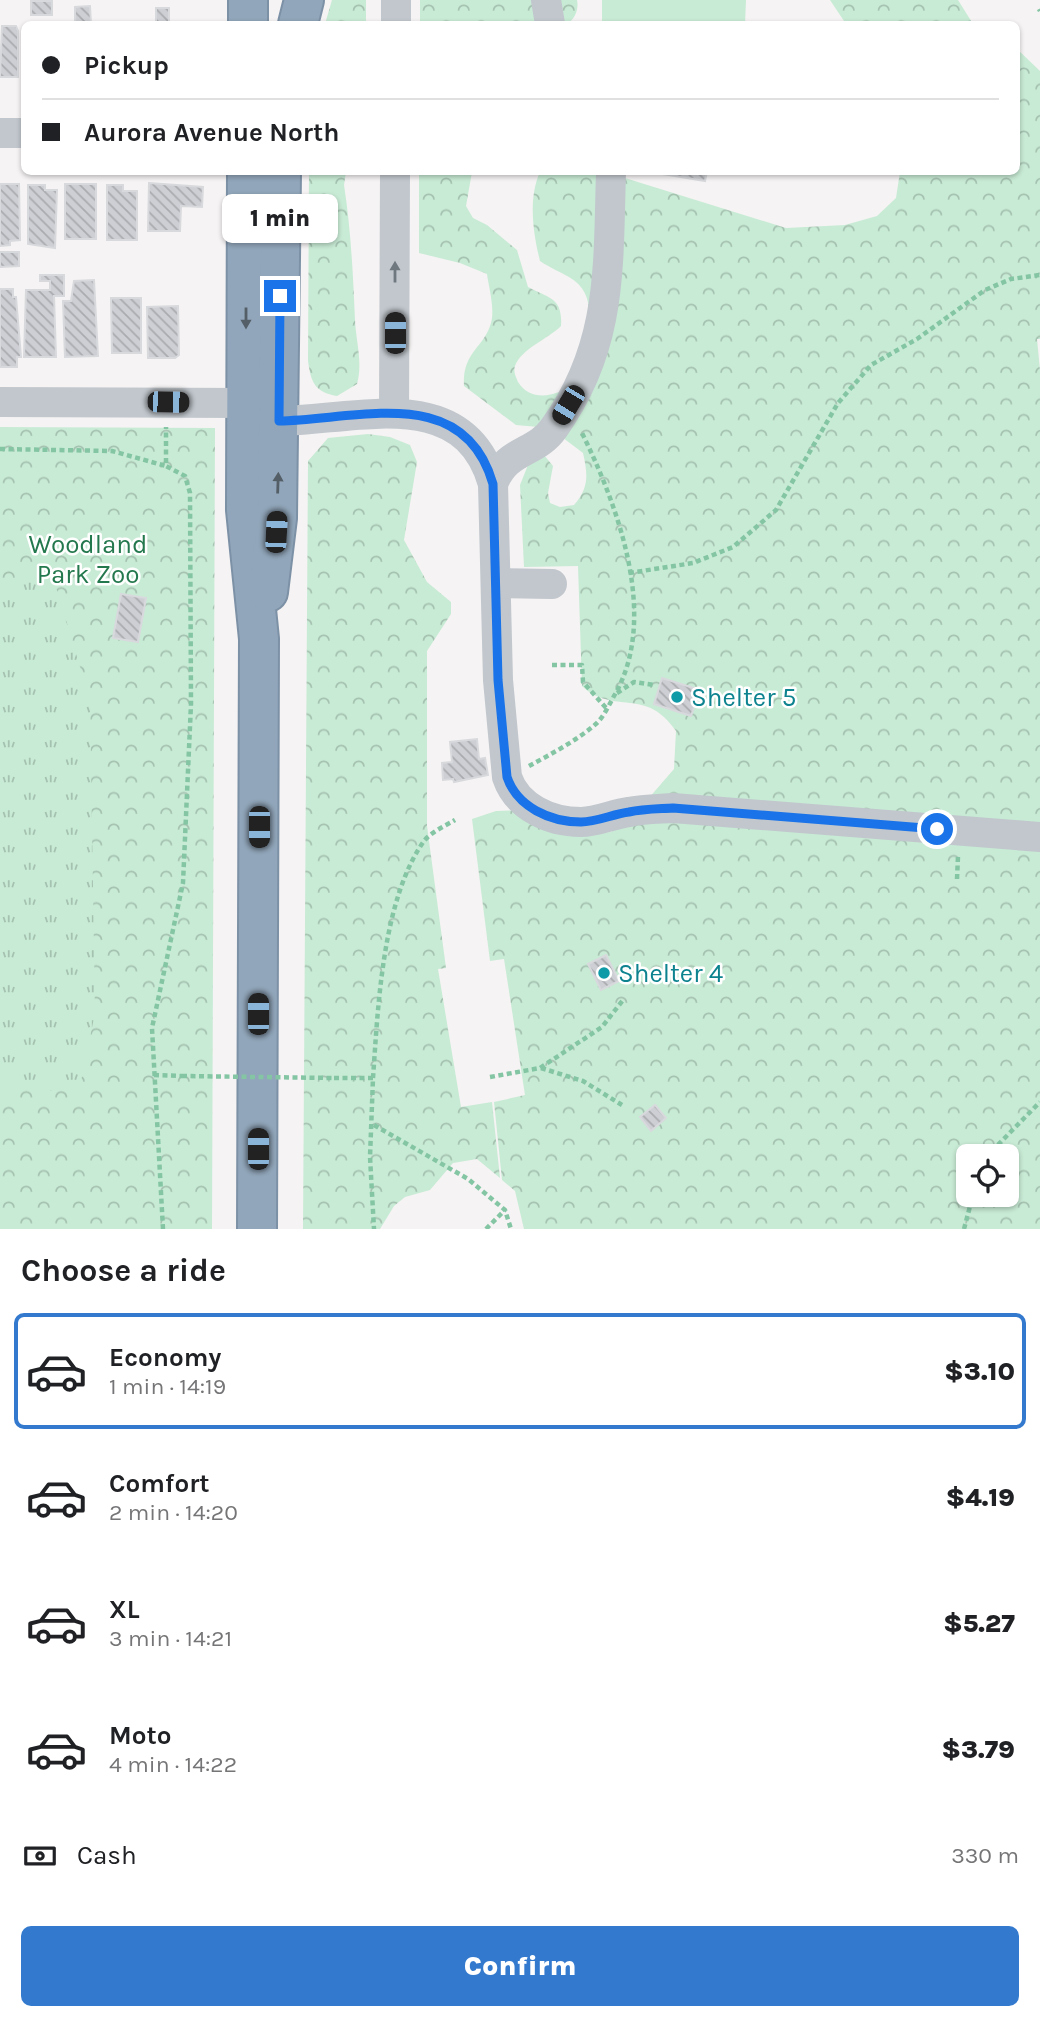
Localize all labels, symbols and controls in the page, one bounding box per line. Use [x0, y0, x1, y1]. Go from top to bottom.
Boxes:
text: Pickup [84, 50, 169, 81]
text: Aurora Avenue North [84, 117, 339, 148]
callout: 1 min [222, 194, 338, 244]
text: 1 min [250, 205, 310, 232]
one-way arrow [389, 260, 401, 282]
route end [264, 280, 296, 312]
one-way arrow [240, 308, 252, 330]
car [385, 312, 406, 354]
car [549, 382, 588, 428]
car [147, 391, 190, 413]
one-way arrow [272, 472, 283, 494]
car [265, 510, 288, 554]
park label: Woodland Park Zoo [29, 529, 147, 590]
place label: Shelter 5 [691, 682, 796, 713]
marker: Shelter 5 [669, 689, 685, 705]
car [249, 806, 270, 848]
route start [921, 813, 953, 845]
place label: Shelter 4 [618, 958, 723, 989]
marker: Shelter 4 [596, 965, 612, 981]
car [248, 993, 269, 1035]
car [248, 1128, 269, 1170]
map controls [956, 1144, 1019, 1207]
button: locate [956, 1144, 1019, 1207]
text: Choose a ride [21, 1252, 226, 1289]
icon: car [25, 1340, 88, 1403]
text: Economy [109, 1342, 221, 1373]
text: $3.10 [944, 1356, 1015, 1387]
text: 1 min · 14:19 [109, 1373, 226, 1400]
icon: car [25, 1466, 88, 1529]
text: Comfort [109, 1468, 210, 1499]
text: $4.19 [946, 1482, 1015, 1513]
text: 2 min · 14:20 [109, 1499, 238, 1526]
icon: car [25, 1592, 88, 1655]
text: XL [109, 1594, 140, 1625]
text: $5.27 [943, 1608, 1015, 1639]
text: 3 min · 14:21 [109, 1625, 232, 1652]
icon: car [25, 1718, 88, 1781]
text: Moto [109, 1720, 171, 1751]
text: $3.79 [941, 1734, 1015, 1765]
text: 4 min · 14:22 [109, 1751, 237, 1778]
icon: cash [21, 1837, 59, 1875]
text: Cash [77, 1840, 137, 1871]
text: 330 m [951, 1842, 1019, 1869]
button: Confirm [21, 1926, 1019, 2006]

